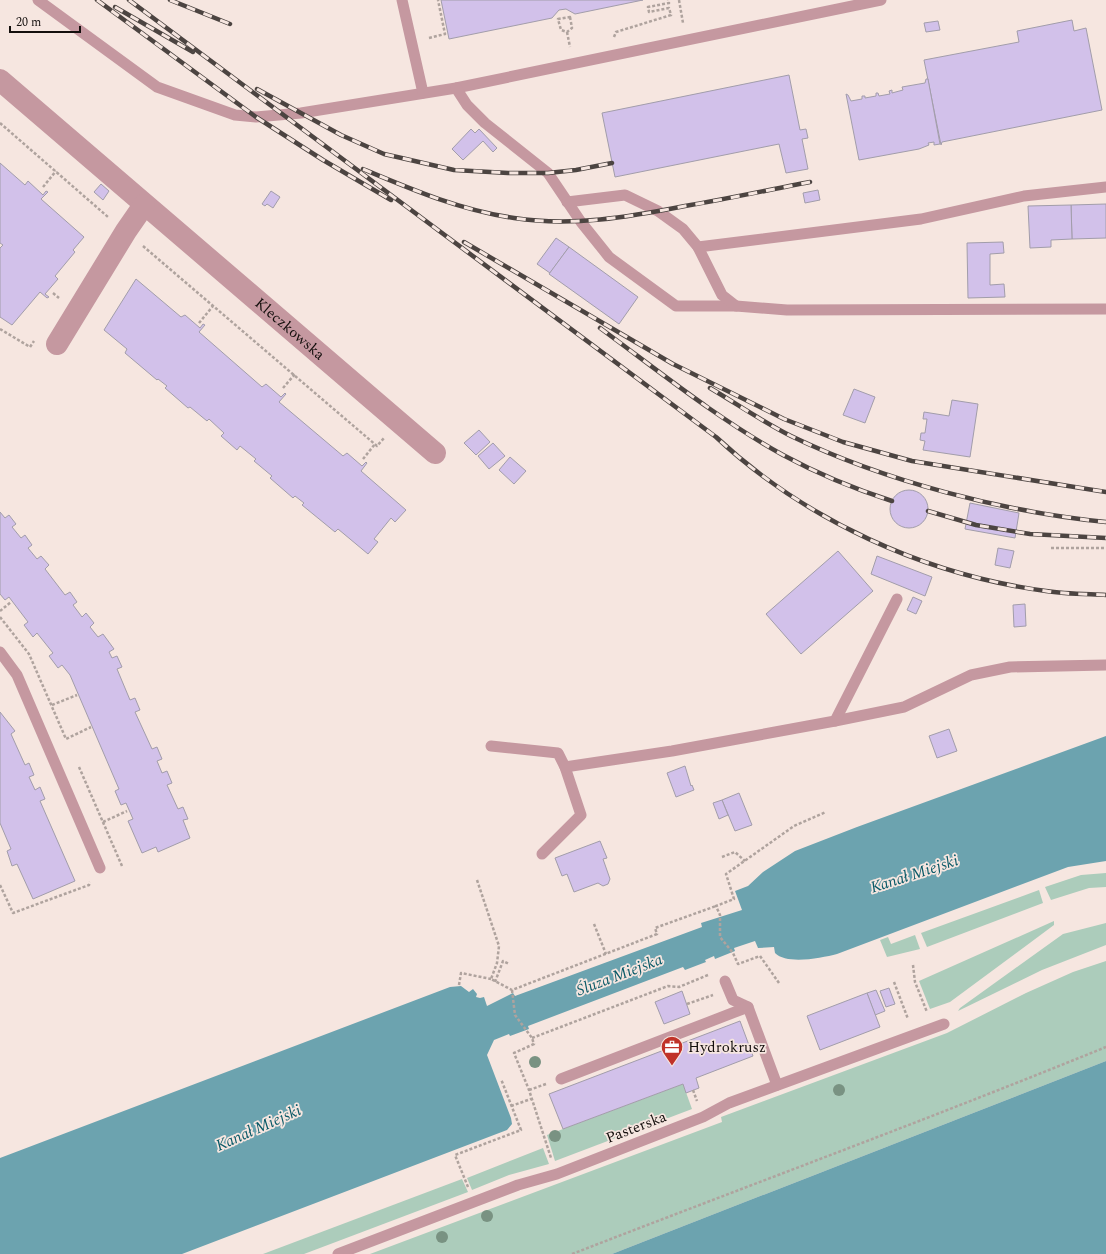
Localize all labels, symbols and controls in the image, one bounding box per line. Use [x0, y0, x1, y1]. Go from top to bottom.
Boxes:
scale bar [10, 8, 80, 34]
text: 20 m [16, 13, 41, 32]
street label: Kleczkowska [250, 292, 330, 366]
water label: Kanał Miejski [867, 848, 962, 899]
water label: Śluza Miejska [573, 947, 666, 1002]
office icon: Hydrokrusz [659, 1034, 685, 1067]
place label: Hydrokrusz [688, 1036, 766, 1059]
water label: Kanał Miejski [212, 1098, 305, 1157]
street label: Pasterska [602, 1105, 671, 1150]

